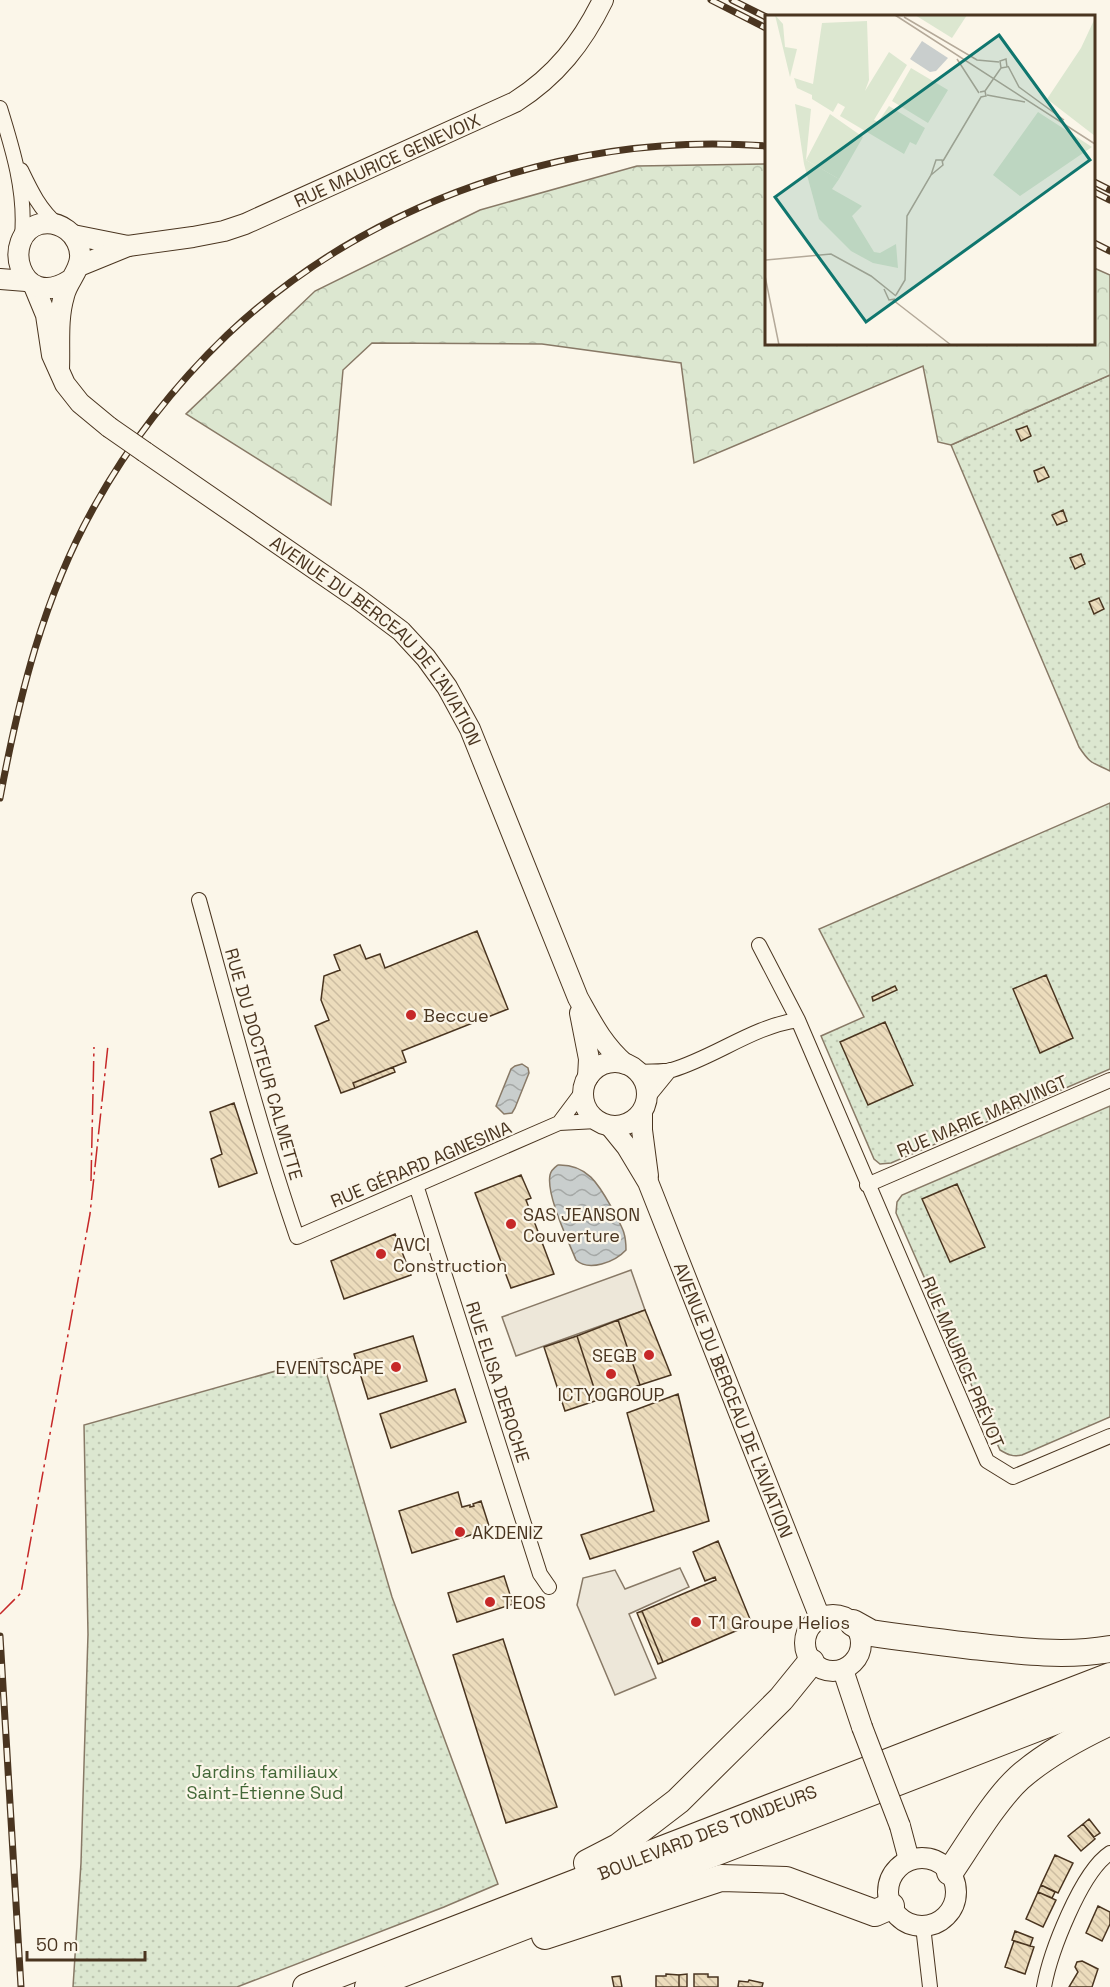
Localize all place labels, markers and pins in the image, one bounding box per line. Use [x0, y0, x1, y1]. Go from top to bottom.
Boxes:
place label: Beccue [423, 1004, 489, 1027]
marker: Beccue [404, 1008, 418, 1022]
place label: SAS JEANSON Couverture [523, 1203, 640, 1247]
marker: SAS JEANSON Couverture [504, 1217, 518, 1231]
place label: AVCI Construction [393, 1233, 507, 1277]
marker: AVCI Construction [374, 1247, 388, 1261]
place label: SEGB [592, 1344, 637, 1367]
marker: SEGB [642, 1348, 656, 1362]
place label: EVENTSCAPE [276, 1356, 384, 1379]
marker: EVENTSCAPE [389, 1360, 403, 1374]
marker: ICTYOGROUP [604, 1367, 618, 1381]
place label: ICTYOGROUP [558, 1383, 665, 1406]
place label: AKDENIZ [472, 1521, 543, 1544]
marker: AKDENIZ [453, 1525, 467, 1539]
place label: TEOS [502, 1591, 546, 1614]
marker: TEOS [483, 1595, 497, 1609]
place label: T1 Groupe Helios [708, 1611, 850, 1634]
marker: T1 Groupe Helios [689, 1615, 703, 1629]

